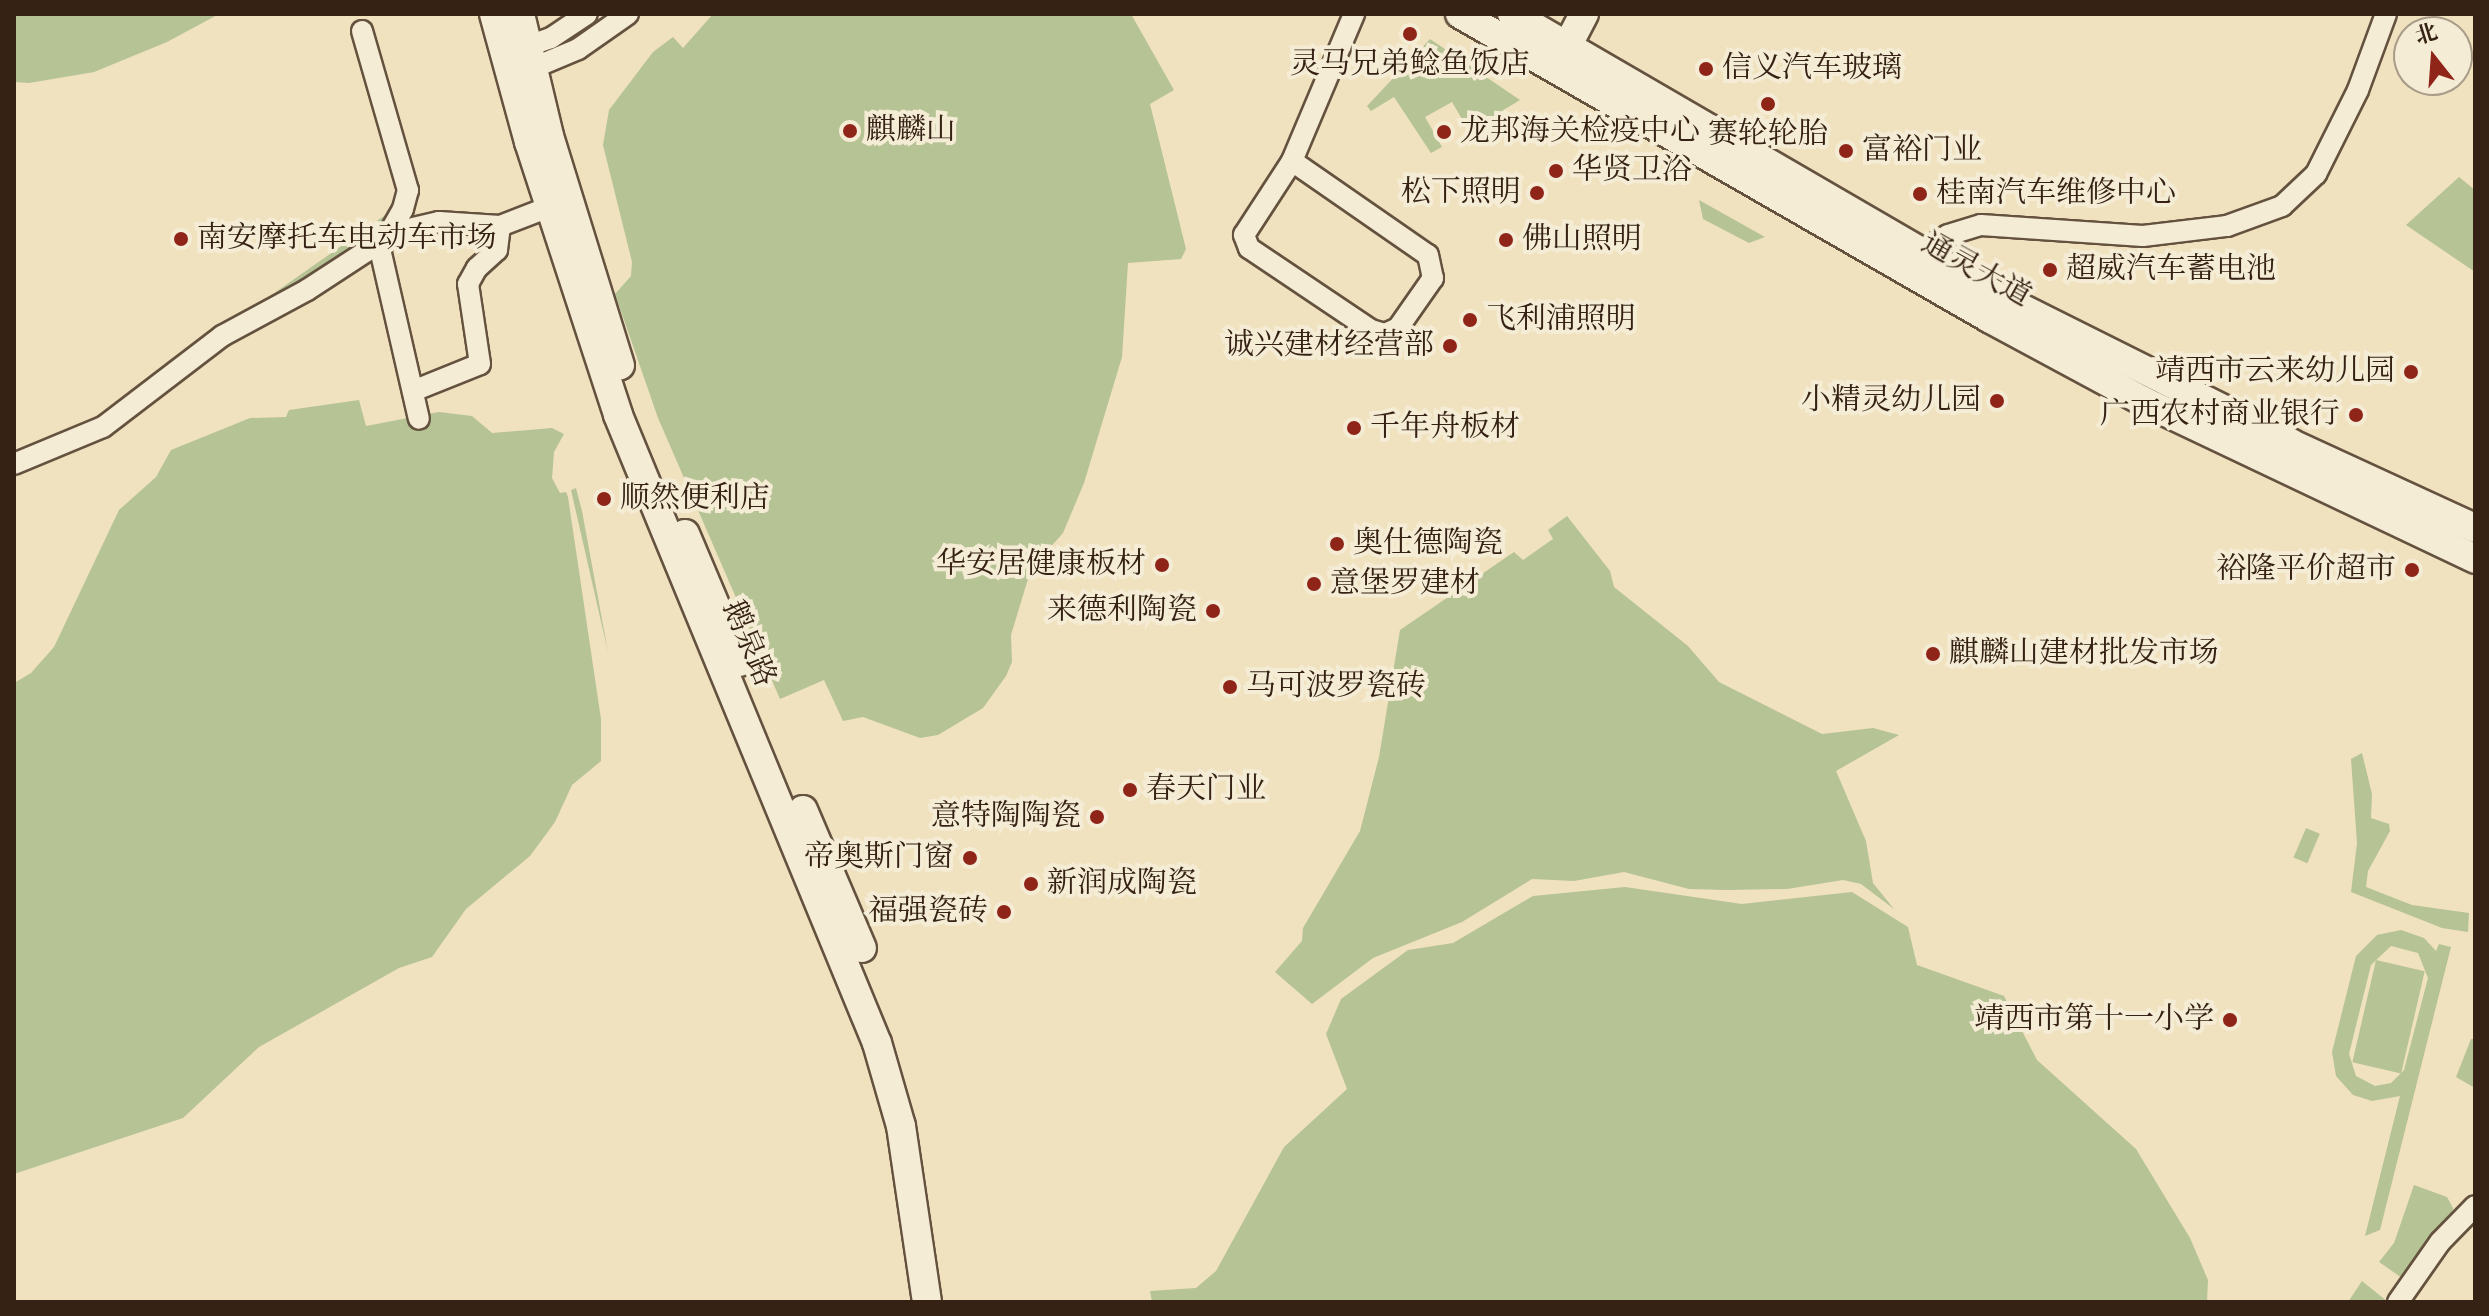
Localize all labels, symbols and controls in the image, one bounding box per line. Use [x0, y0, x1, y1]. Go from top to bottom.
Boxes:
north arrow [2393, 16, 2473, 96]
text: 北 [2412, 18, 2441, 51]
marker: 灵马兄弟鲶鱼饭店 [1401, 25, 1419, 43]
place label: 灵马兄弟鲶鱼饭店 [1290, 47, 1530, 83]
place label: 信义汽车玻璃 [1722, 51, 1902, 87]
marker: 信义汽车玻璃 [1697, 60, 1715, 78]
marker: 赛轮轮胎 [1759, 95, 1777, 113]
place label: 麒麟山 [866, 113, 956, 149]
place label: 龙邦海关检疫中心 [1460, 114, 1700, 150]
place label: 赛轮轮胎 [1708, 117, 1828, 153]
marker: 麒麟山 [841, 122, 859, 140]
marker: 龙邦海关检疫中心 [1435, 123, 1453, 141]
place label: 富裕门业 [1862, 133, 1982, 169]
marker: 富裕门业 [1837, 142, 1855, 160]
place label: 华贤卫浴 [1572, 153, 1692, 189]
marker: 华贤卫浴 [1547, 162, 1565, 180]
place label: 松下照明 [1401, 175, 1521, 211]
place label: 桂南汽车维修中心 [1936, 176, 2176, 212]
marker: 松下照明 [1528, 184, 1546, 202]
marker: 桂南汽车维修中心 [1911, 185, 1929, 203]
place label: 南安摩托车电动车市场 [197, 221, 497, 257]
place label: 佛山照明 [1522, 222, 1642, 258]
street label: 通灵大道 [1915, 226, 2037, 316]
marker: 南安摩托车电动车市场 [172, 230, 190, 248]
marker: 佛山照明 [1497, 231, 1515, 249]
place label: 超威汽车蓄电池 [2066, 252, 2276, 288]
marker: 超威汽车蓄电池 [2041, 261, 2059, 279]
place label: 飞利浦照明 [1486, 302, 1636, 338]
marker: 飞利浦照明 [1461, 311, 1479, 329]
place label: 诚兴建材经营部 [1224, 328, 1434, 364]
marker: 诚兴建材经营部 [1441, 337, 1459, 355]
place label: 靖西市云来幼儿园 [2155, 354, 2395, 390]
marker: 靖西市云来幼儿园 [2402, 363, 2420, 381]
place label: 小精灵幼儿园 [1801, 383, 1981, 419]
marker: 小精灵幼儿园 [1988, 392, 2006, 410]
place label: 广西农村商业银行 [2100, 397, 2340, 433]
marker: 广西农村商业银行 [2347, 406, 2365, 424]
place label: 千年舟板材 [1370, 410, 1520, 446]
marker: 千年舟板材 [1345, 419, 1363, 437]
place label: 顺然便利店 [620, 481, 770, 517]
marker: 顺然便利店 [595, 490, 613, 508]
place label: 奥仕德陶瓷 [1353, 526, 1503, 562]
marker: 奥仕德陶瓷 [1328, 535, 1346, 553]
place label: 华安居健康板材 [936, 547, 1146, 583]
place label: 裕隆平价超市 [2216, 552, 2396, 588]
marker: 华安居健康板材 [1153, 556, 1171, 574]
marker: 裕隆平价超市 [2403, 561, 2421, 579]
place label: 意堡罗建材 [1330, 566, 1480, 602]
marker: 意堡罗建材 [1305, 575, 1323, 593]
place label: 来德利陶瓷 [1047, 593, 1197, 629]
street label: 鹅泉路 [714, 596, 782, 692]
marker: 来德利陶瓷 [1204, 602, 1222, 620]
place label: 麒麟山建材批发市场 [1949, 636, 2219, 672]
marker: 麒麟山建材批发市场 [1924, 645, 1942, 663]
place label: 马可波罗瓷砖 [1246, 669, 1426, 705]
marker: 马可波罗瓷砖 [1221, 678, 1239, 696]
place label: 春天门业 [1146, 772, 1266, 808]
marker: 春天门业 [1121, 781, 1139, 799]
place label: 意特陶陶瓷 [931, 799, 1081, 835]
marker: 意特陶陶瓷 [1088, 808, 1106, 826]
place label: 帝奥斯门窗 [804, 840, 954, 876]
marker: 帝奥斯门窗 [961, 849, 979, 867]
place label: 新润成陶瓷 [1047, 866, 1197, 902]
marker: 新润成陶瓷 [1022, 875, 1040, 893]
place label: 福强瓷砖 [868, 894, 988, 930]
marker: 福强瓷砖 [995, 903, 1013, 921]
place label: 靖西市第十一小学 [1974, 1002, 2214, 1038]
marker: 靖西市第十一小学 [2221, 1011, 2239, 1029]

